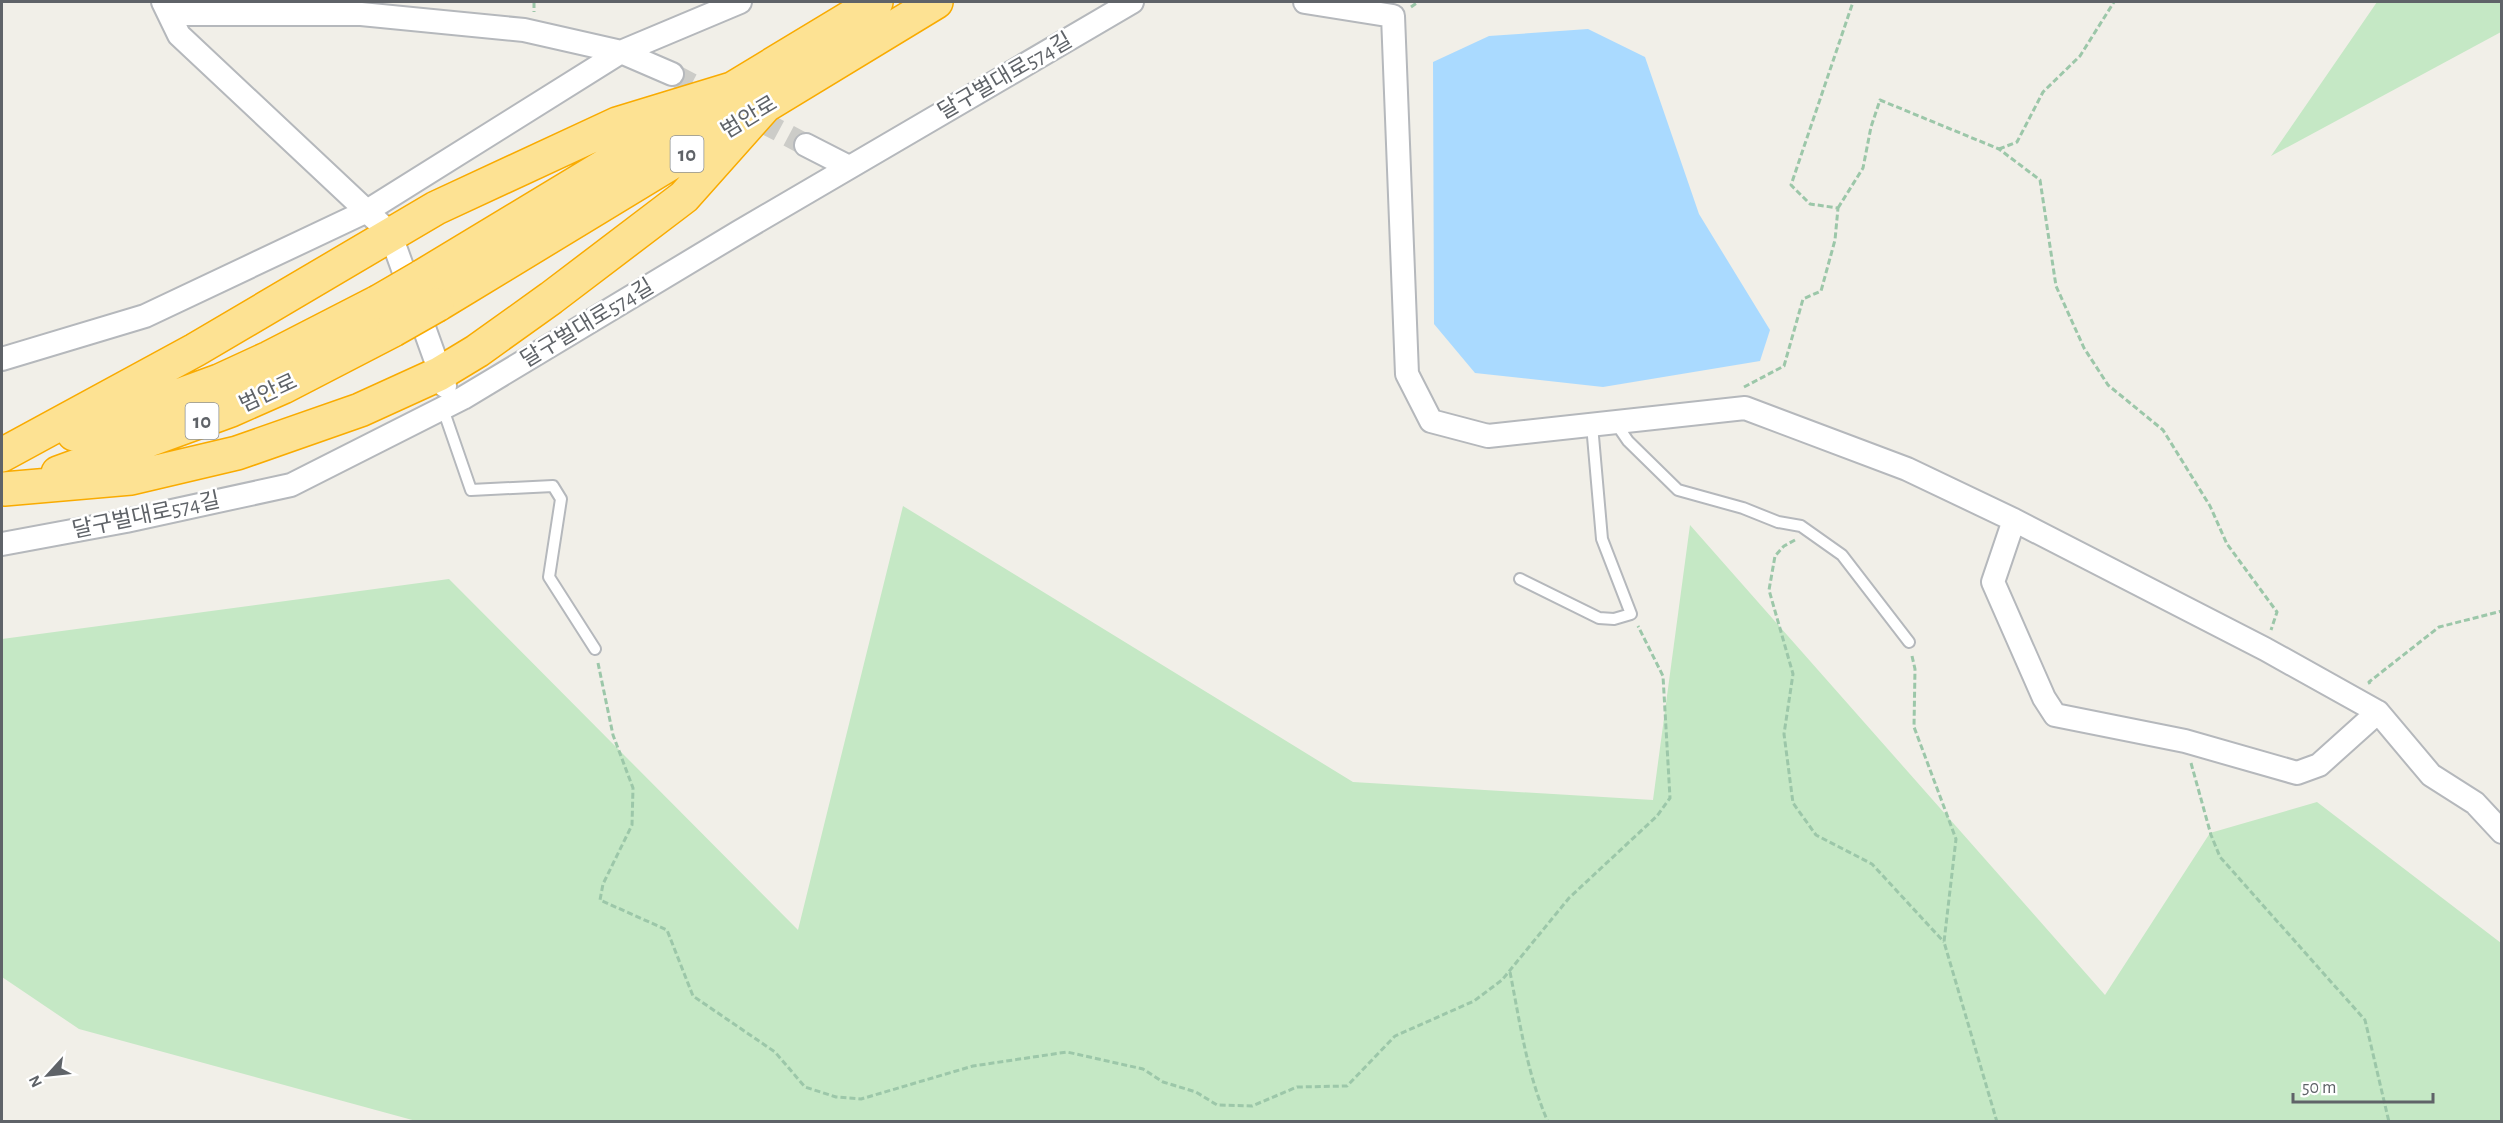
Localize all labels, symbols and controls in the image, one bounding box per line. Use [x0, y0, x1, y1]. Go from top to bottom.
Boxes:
street label: 달구벌대로574길 [934, 28, 1076, 123]
street label: 범안로 [717, 91, 781, 142]
road number: 10 [670, 136, 704, 172]
street label: 달구벌대로574길 [516, 274, 657, 371]
street label: 범안로 [235, 369, 300, 416]
road number: 10 [186, 403, 218, 439]
street label: 달구벌대로574길 [70, 488, 222, 541]
north arrow [18, 1045, 78, 1105]
scale bar [2293, 1066, 2432, 1104]
text: N [26, 1073, 45, 1090]
text: 50 m [2302, 1079, 2336, 1097]

